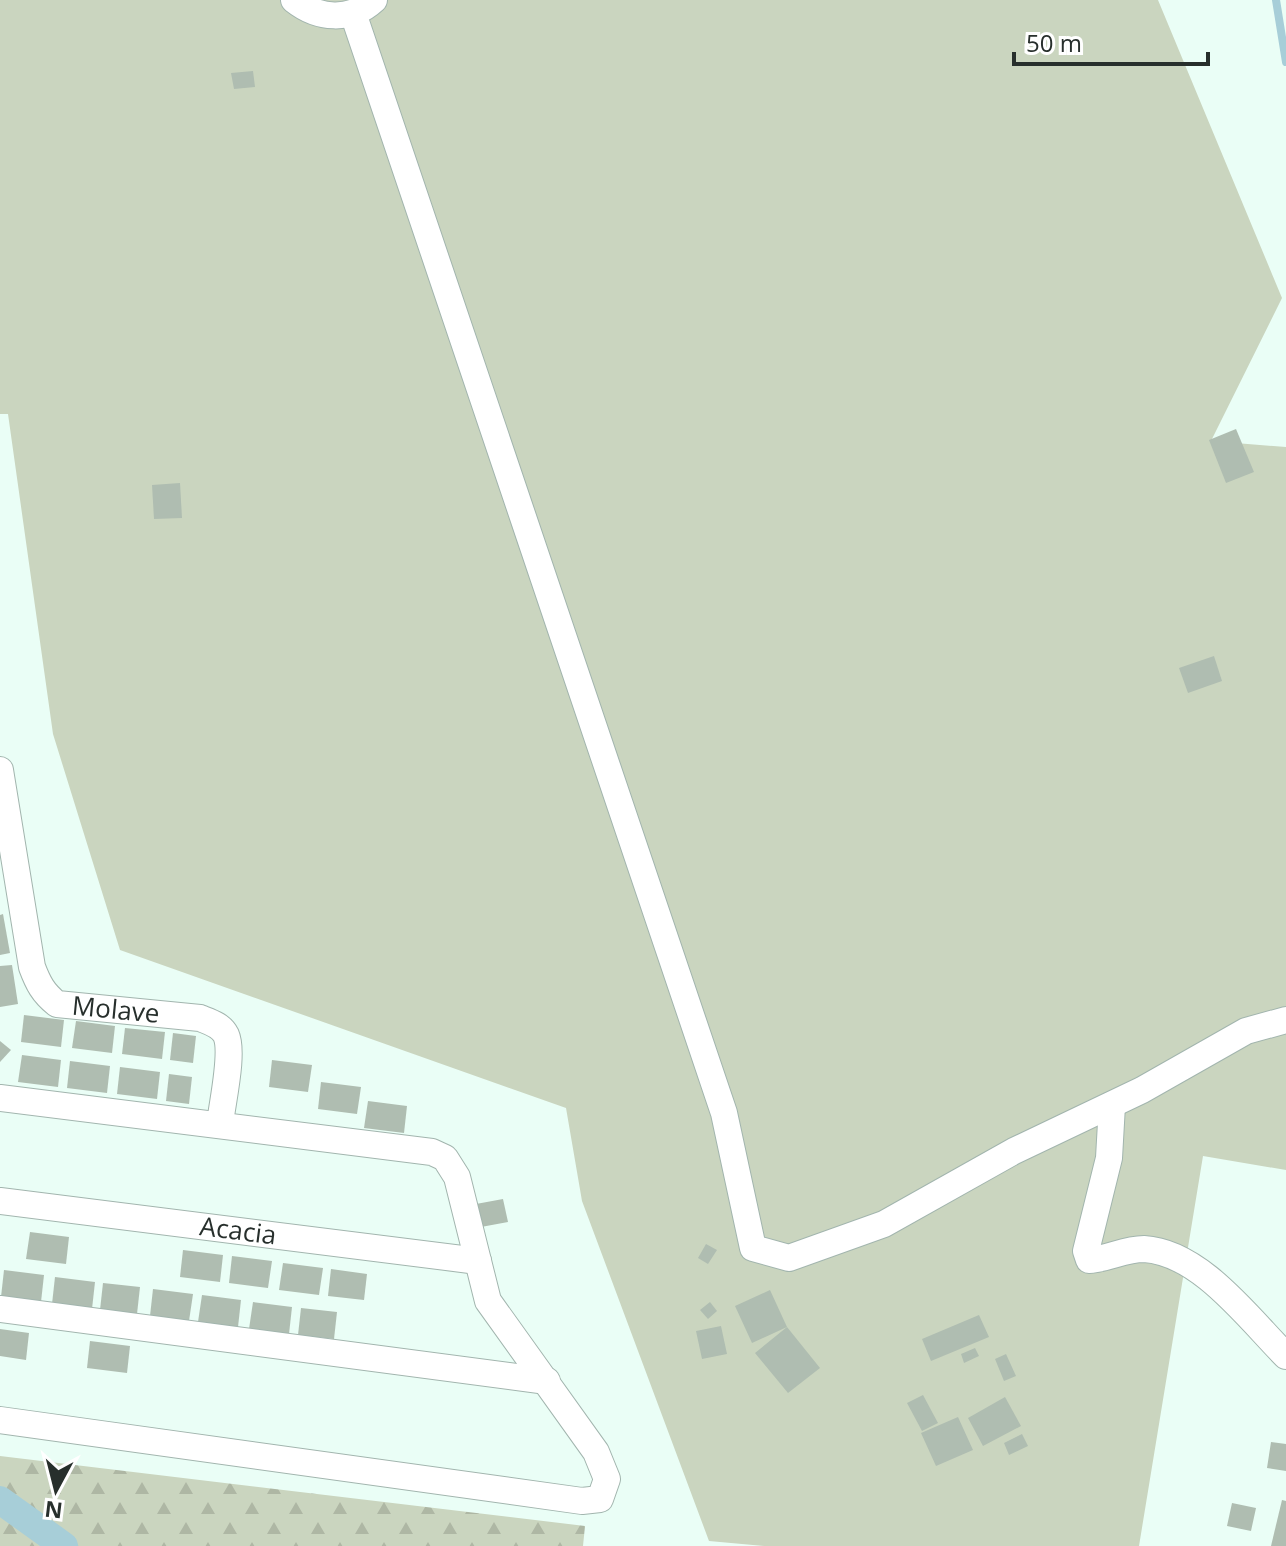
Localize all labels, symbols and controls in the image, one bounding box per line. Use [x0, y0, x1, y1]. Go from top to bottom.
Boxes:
scale bar [1014, 16, 1208, 66]
text: 50 m [1026, 26, 1082, 59]
street label: Molave [71, 987, 161, 1031]
street label: Acacia [198, 1207, 279, 1253]
north arrow [16, 1450, 96, 1530]
text: N [43, 1495, 64, 1527]

